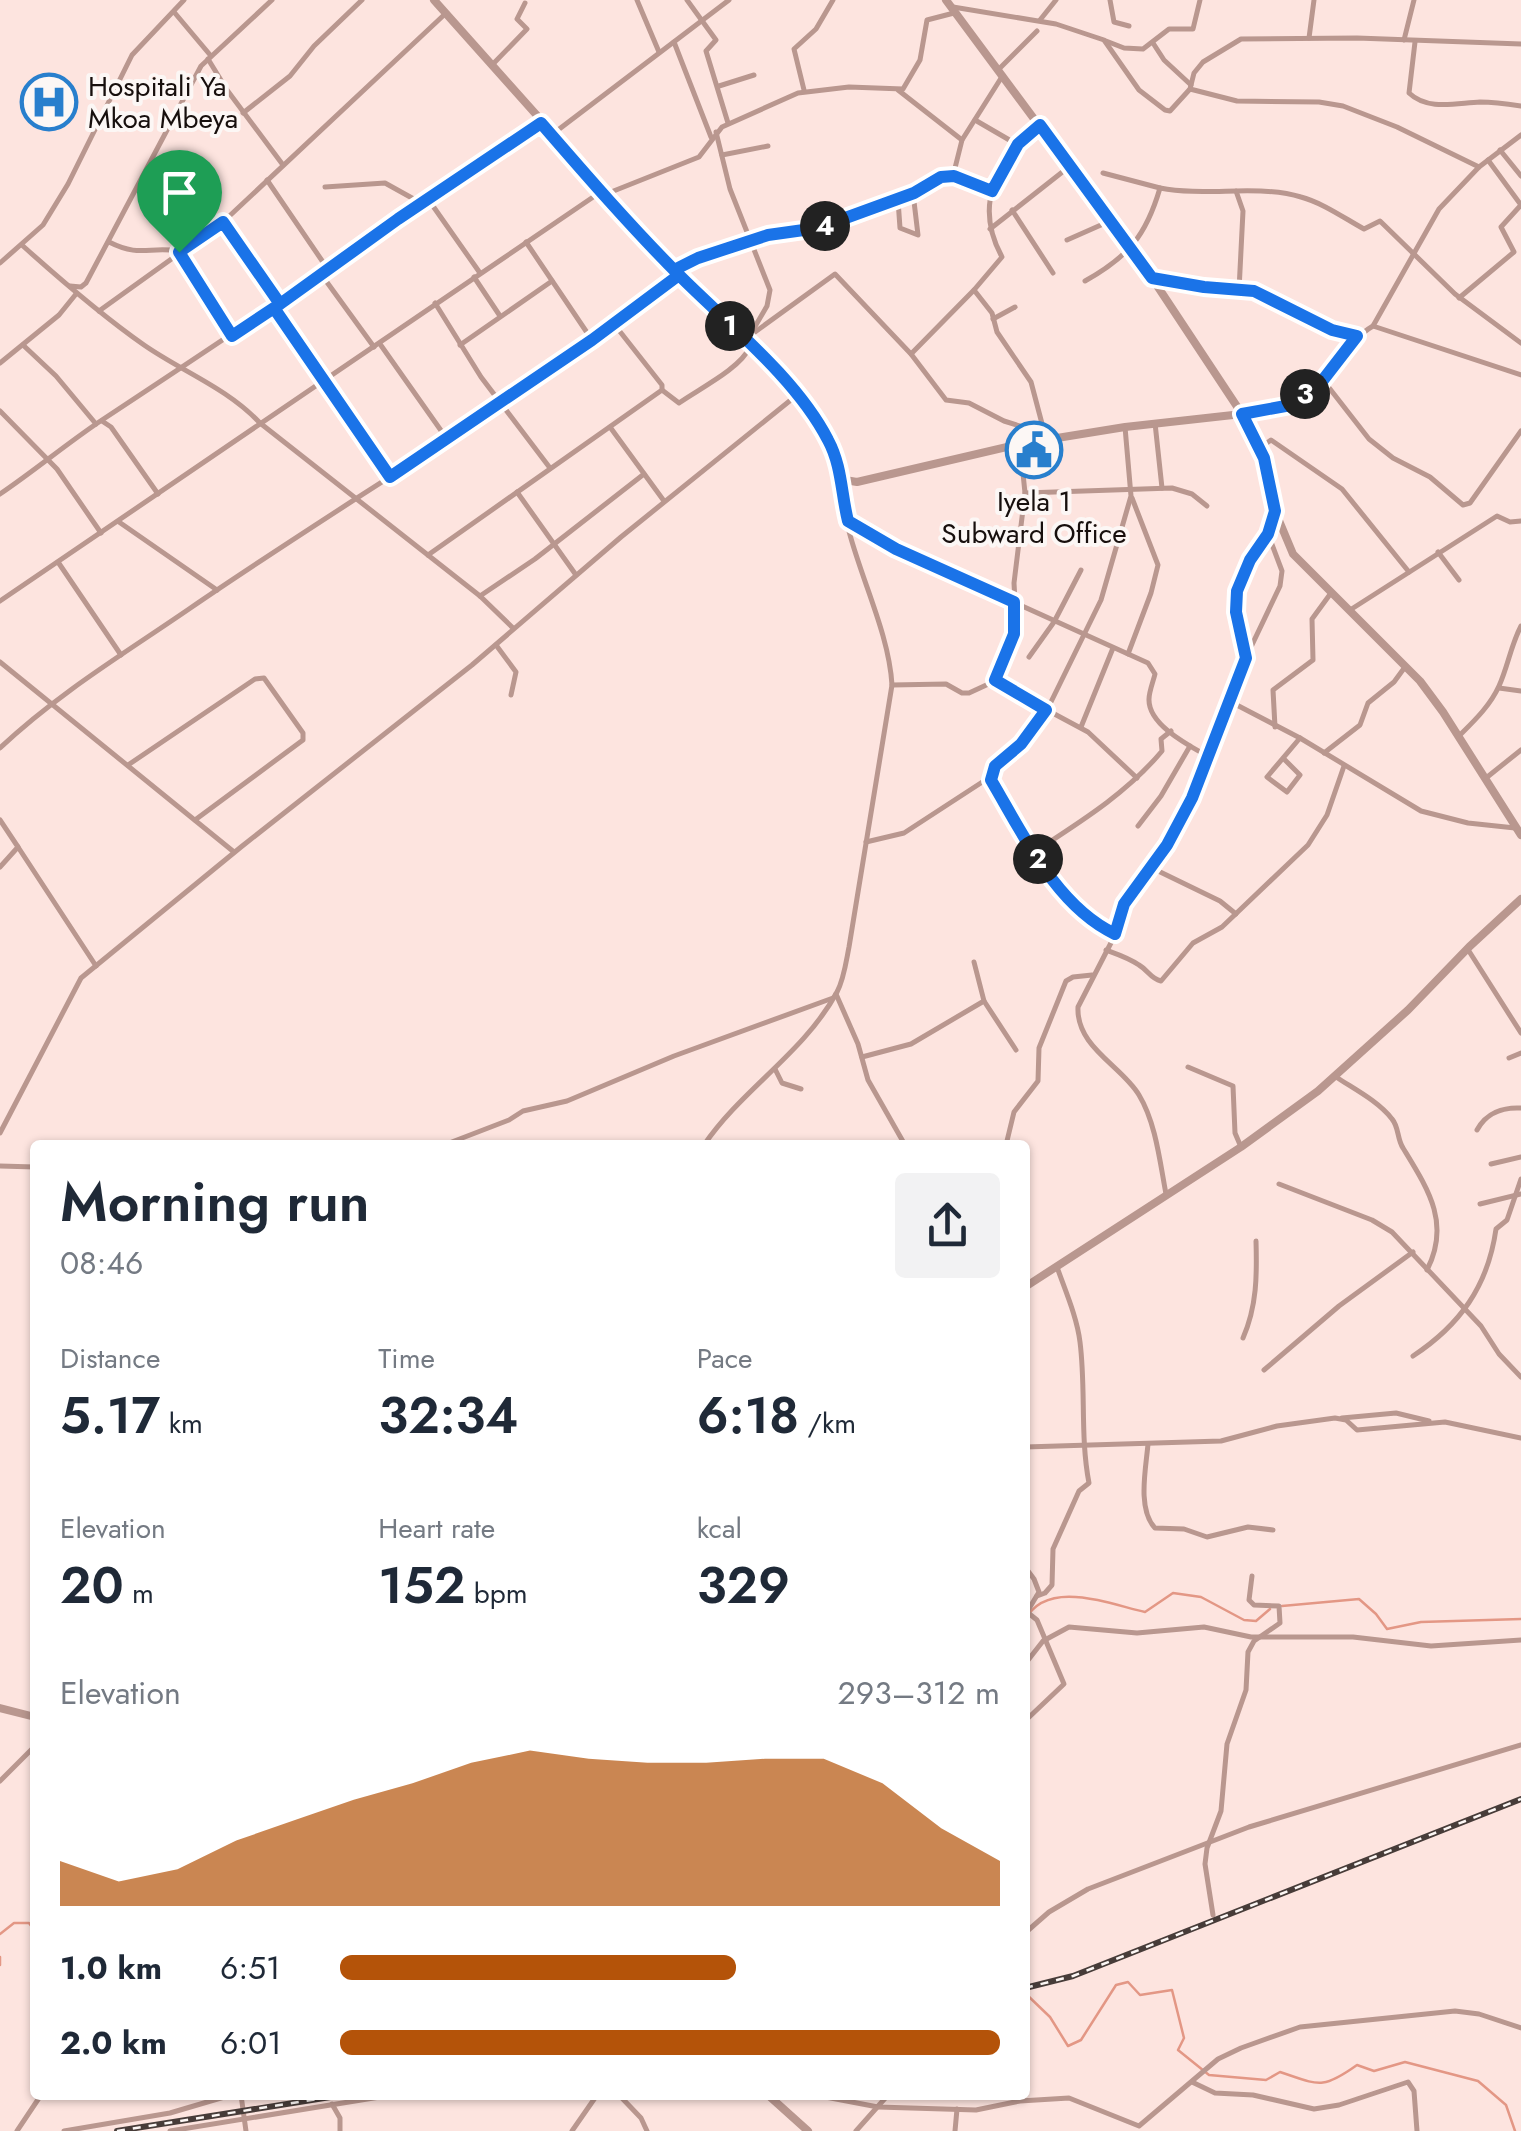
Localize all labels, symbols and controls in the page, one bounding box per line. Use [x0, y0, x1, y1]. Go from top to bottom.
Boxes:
place label: Hospitali Ya Mkoa Mbeya [88, 66, 238, 139]
hospital icon: Hospitali Ya Mkoa Mbeya [19, 72, 79, 132]
pin [137, 150, 222, 253]
icon: arrive [152, 165, 207, 220]
pin: 4 [800, 201, 850, 251]
text: 4 [815, 205, 835, 246]
pin: 1 [705, 301, 755, 351]
text: 1 [723, 305, 737, 346]
pin: 3 [1280, 369, 1330, 419]
text: 3 [1296, 373, 1314, 414]
public building icon: Iyela 1 Subward Office [1004, 420, 1064, 480]
place label: Iyela 1 Subward Office [941, 481, 1127, 554]
pin: 2 [1013, 834, 1063, 884]
text: 2 [1029, 838, 1047, 879]
text: Morning run [60, 1162, 370, 1242]
button: share [895, 1173, 1000, 1278]
text: 08:46 [60, 1240, 143, 1286]
text: Distance [60, 1338, 160, 1379]
text: Time [378, 1338, 435, 1379]
text: Pace [697, 1338, 752, 1379]
text: 5.17 [60, 1379, 160, 1452]
text: 32:34 [378, 1379, 518, 1452]
text: 6:18 [697, 1379, 799, 1452]
text: km [160, 1403, 203, 1444]
text: /km [799, 1403, 856, 1444]
text: Elevation [60, 1508, 166, 1549]
text: Heart rate [378, 1508, 495, 1549]
text: kcal [697, 1508, 742, 1549]
text: 20 [60, 1549, 124, 1622]
text: 152 [378, 1549, 465, 1622]
text: 329 [697, 1549, 790, 1622]
text: m [124, 1573, 154, 1614]
text: bpm [465, 1573, 528, 1614]
text: Elevation [60, 1670, 181, 1716]
text: 293–312 m [838, 1670, 1000, 1716]
text: 1.0 km [60, 1945, 162, 1991]
text: 6:51 [220, 1945, 280, 1991]
text: 2.0 km [60, 2020, 167, 2066]
text: 6:01 [220, 2020, 282, 2066]

